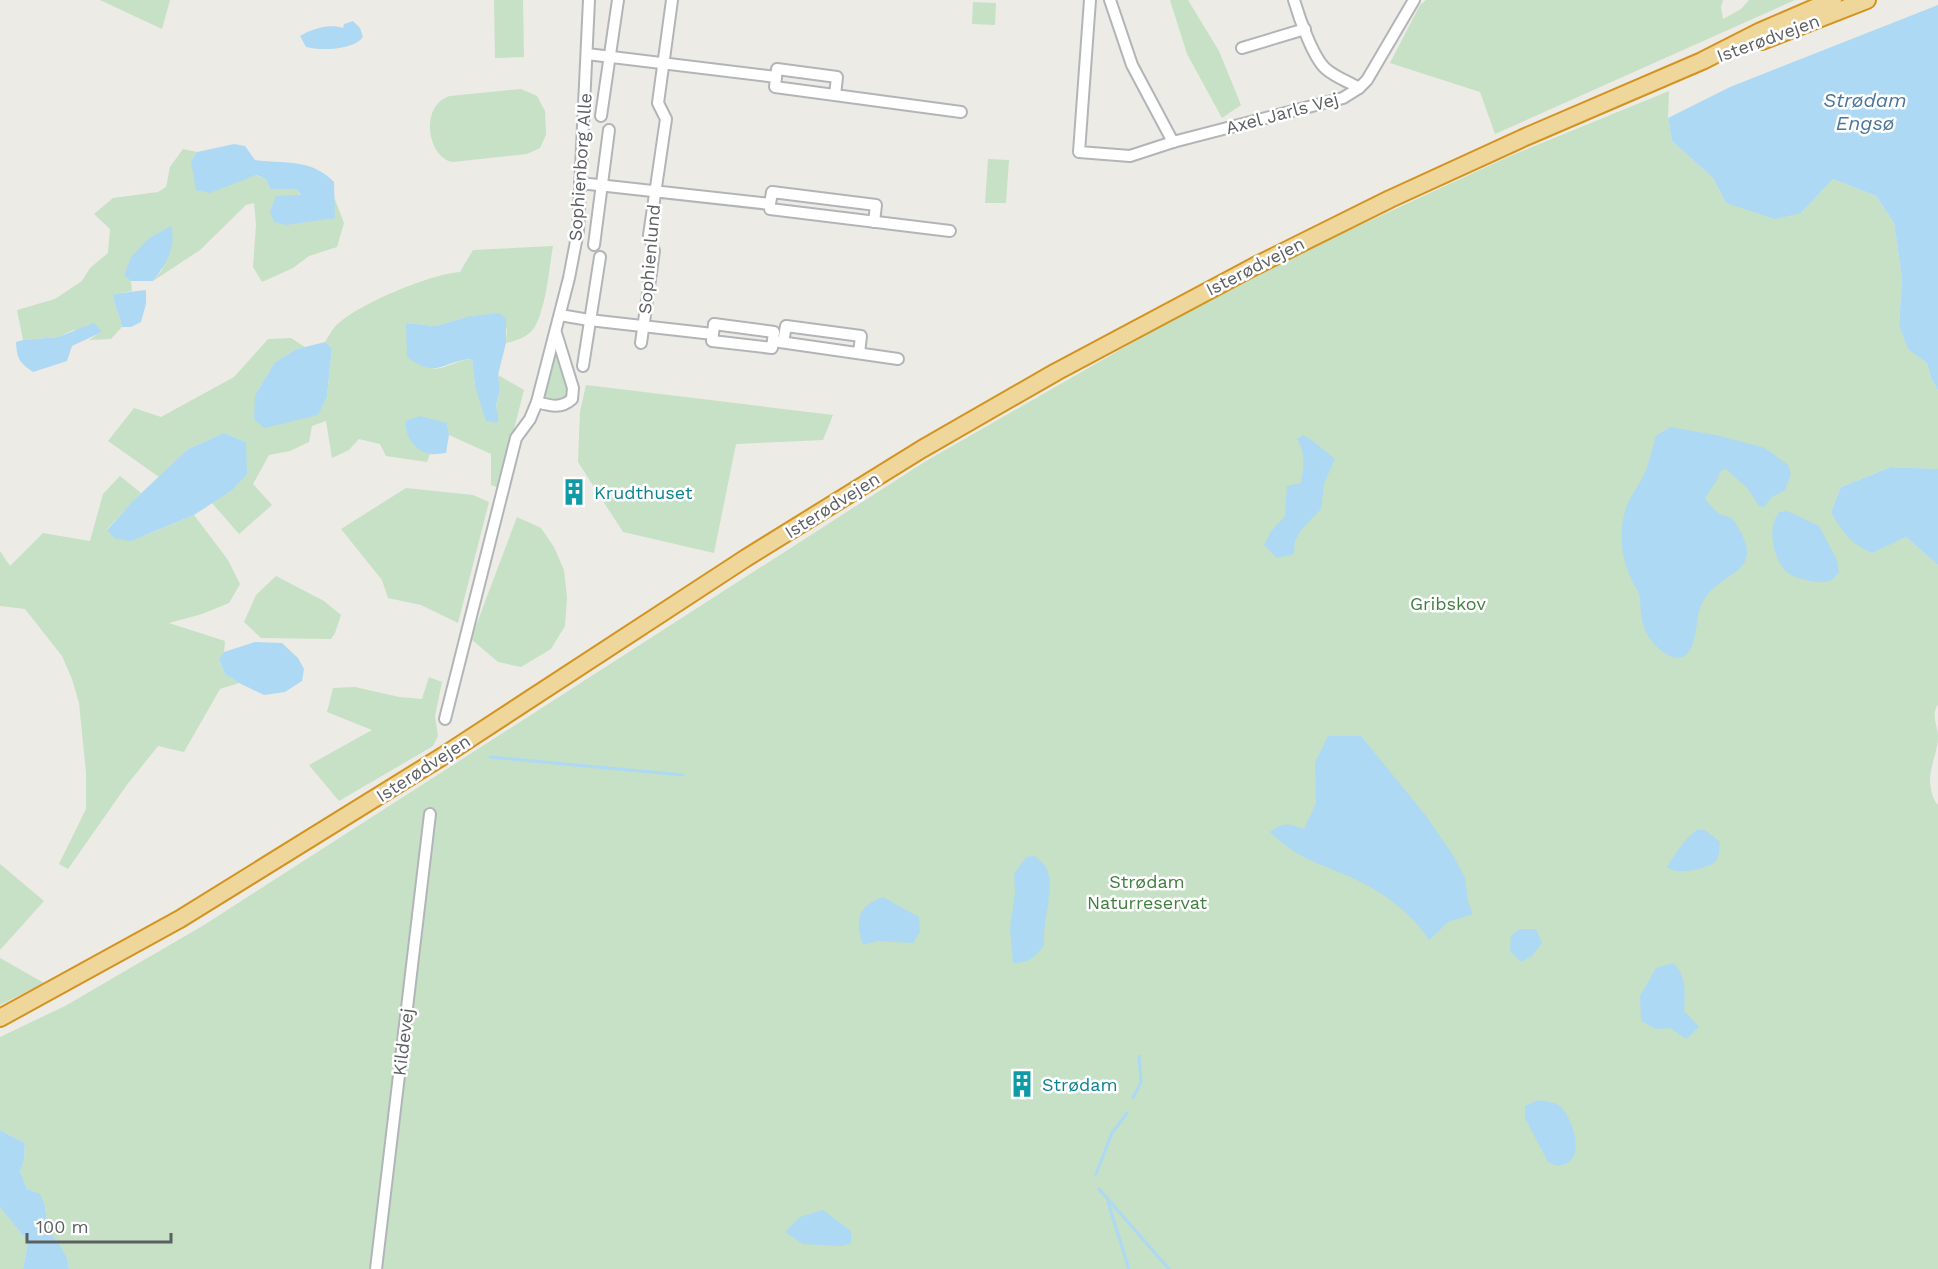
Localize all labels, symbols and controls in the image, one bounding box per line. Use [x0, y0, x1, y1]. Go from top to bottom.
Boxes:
street label: Isterødvejen [1714, 10, 1822, 66]
street label: Axel Jarls Vej [1223, 88, 1341, 138]
water label: Strødam Engsø [1823, 88, 1907, 135]
street label: Sophienborg Alle [564, 92, 596, 242]
street label: Sophienlund [634, 203, 664, 315]
street label: Isterødvejen [1202, 232, 1308, 300]
street label: Isterødvejen [781, 468, 883, 542]
building icon: Krudthuset [559, 477, 589, 507]
place label: Krudthuset [594, 482, 693, 503]
park label: Gribskov [1410, 593, 1487, 614]
street label: Isterødvejen [372, 730, 474, 806]
park label: Strødam Naturreservat [1087, 871, 1207, 913]
street label: Kildevej [388, 1007, 418, 1077]
building icon: Strødam [1007, 1069, 1037, 1099]
place label: Strødam [1042, 1074, 1118, 1095]
scale bar [27, 1206, 171, 1244]
text: 100 m [36, 1216, 89, 1237]

